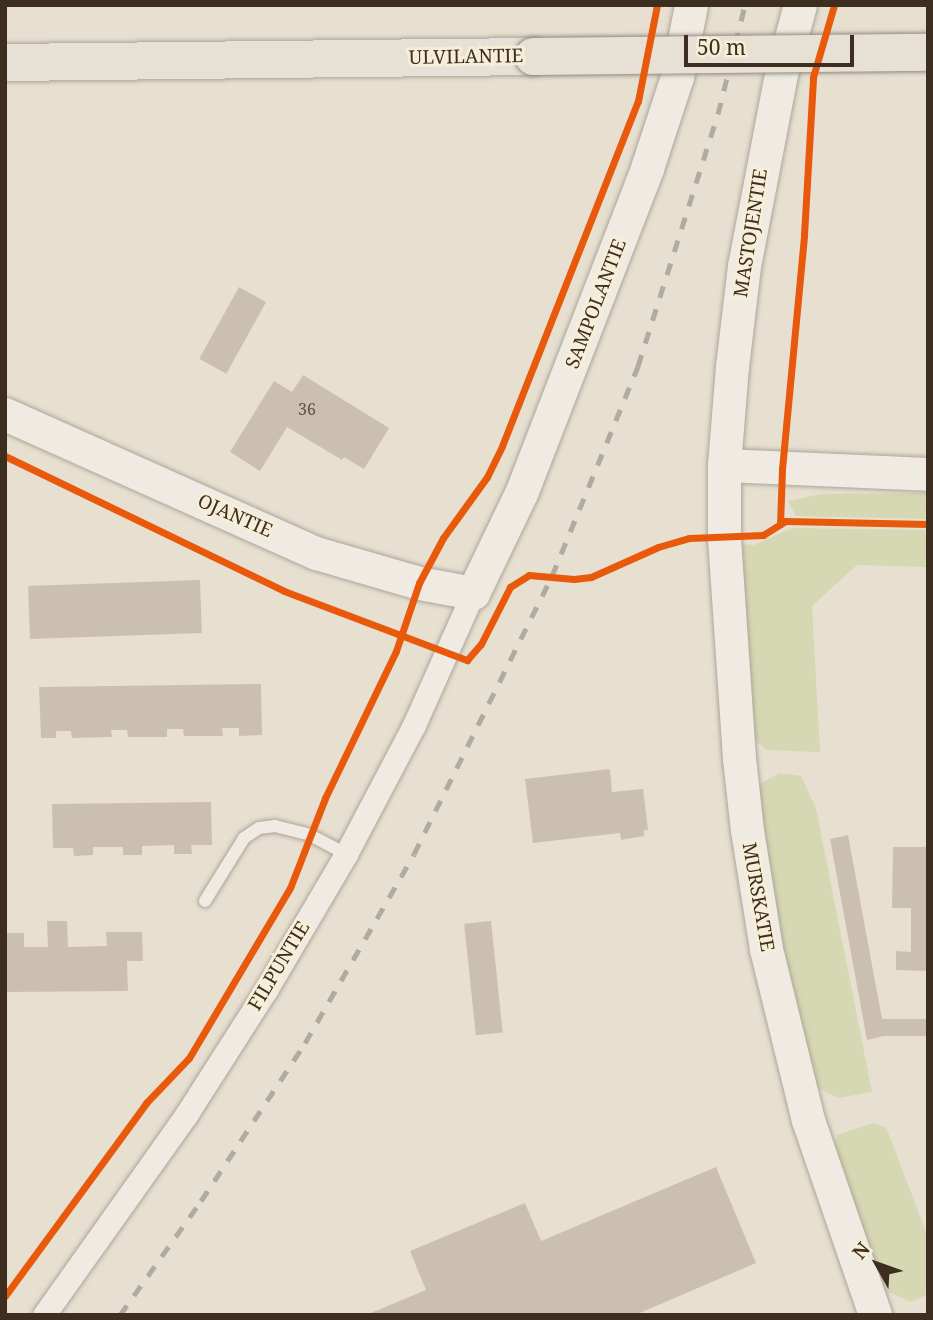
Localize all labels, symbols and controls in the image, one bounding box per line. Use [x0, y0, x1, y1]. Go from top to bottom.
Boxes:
scale bar [688, 21, 858, 65]
text: 50 m [697, 33, 746, 61]
street label: ULVILANTIE [409, 45, 523, 69]
street label: MASTOJENTIE [730, 167, 772, 299]
street label: SAMPOLANTIE [561, 236, 631, 372]
house number: 36 [298, 399, 316, 419]
street label: OJANTIE [194, 489, 276, 543]
street label: MURSKATIE [737, 841, 779, 953]
street label: FILPUNTIE [243, 917, 315, 1015]
north arrow [842, 1229, 912, 1299]
text: N [846, 1236, 876, 1265]

